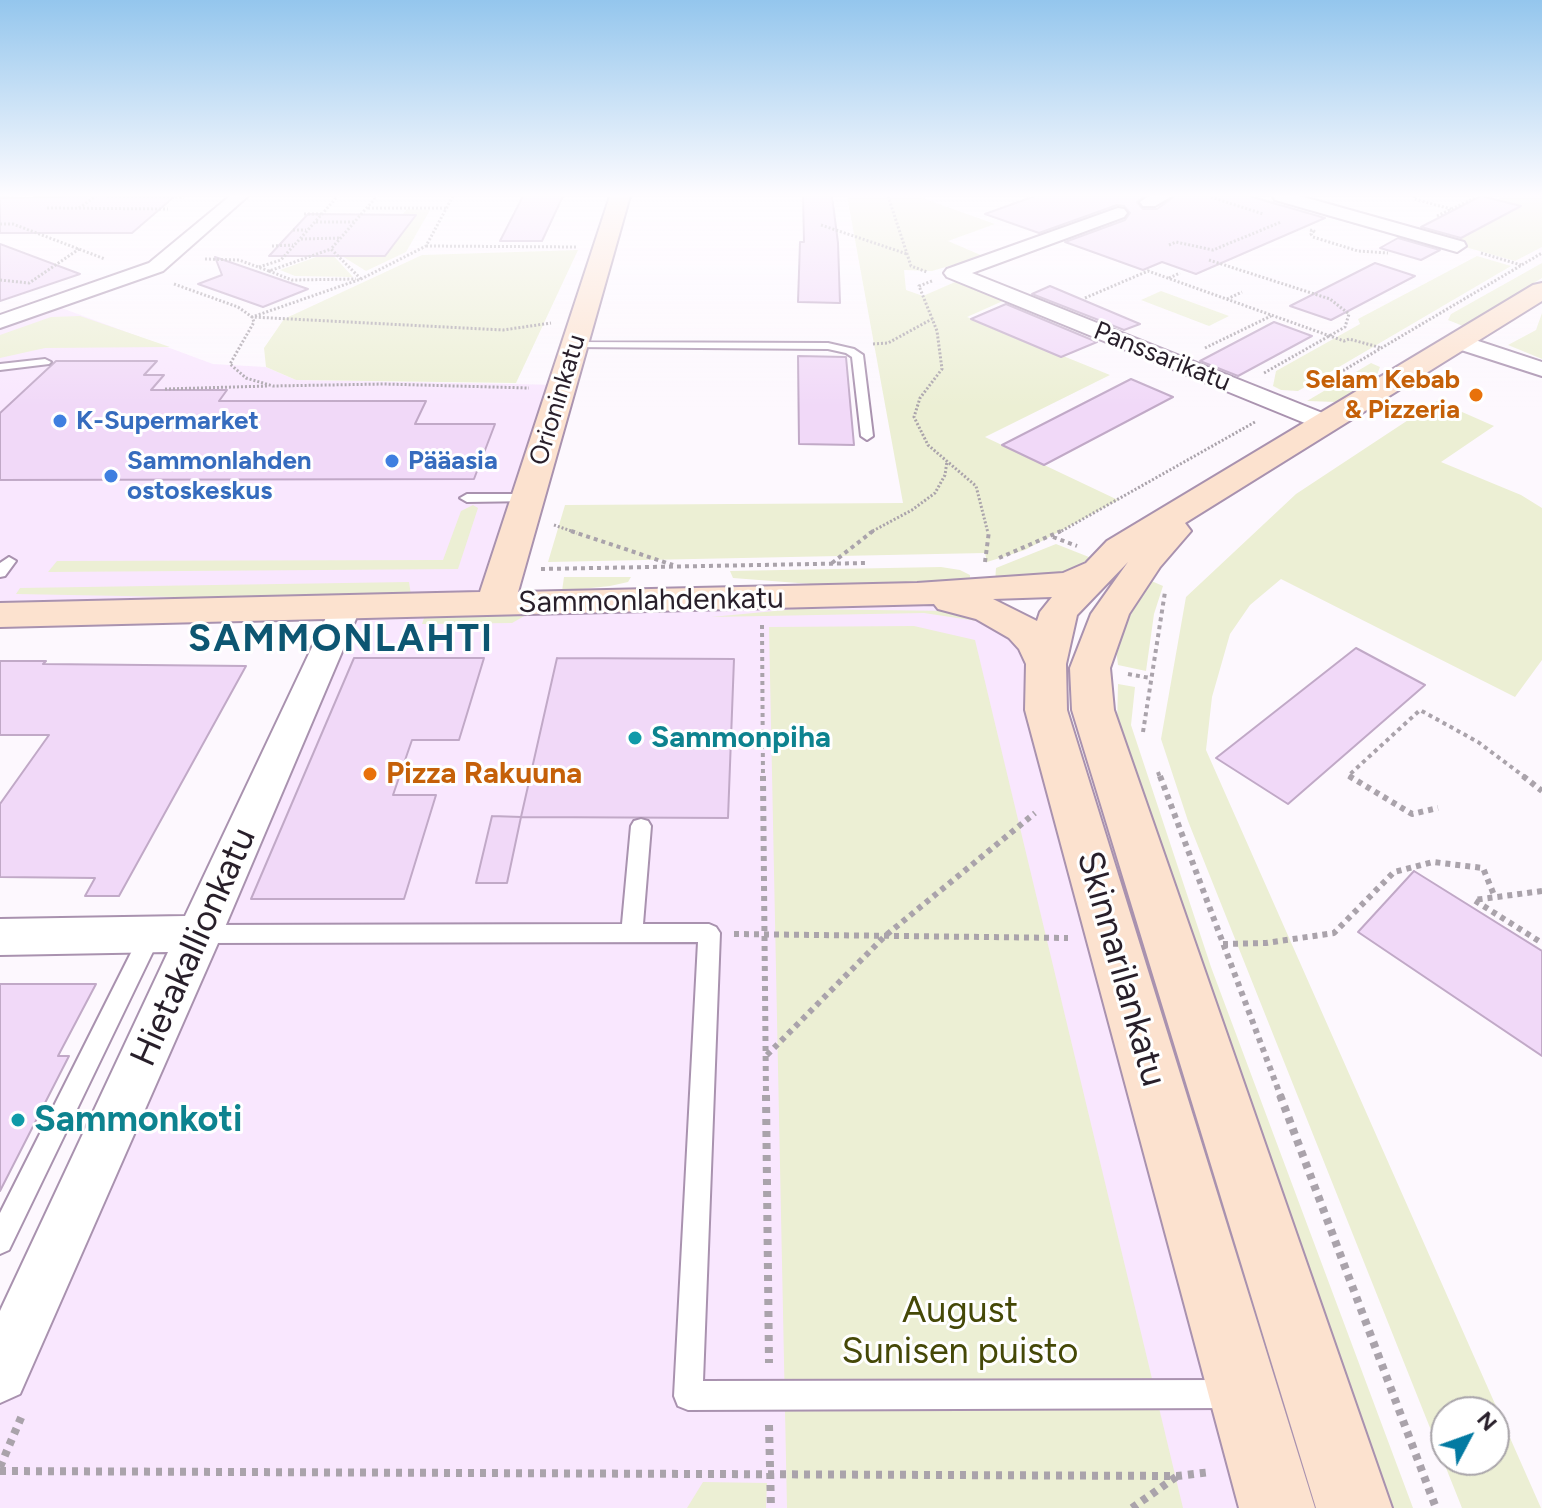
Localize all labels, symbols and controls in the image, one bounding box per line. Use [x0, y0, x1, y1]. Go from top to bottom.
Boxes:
street label: Panssarikatu [1089, 315, 1235, 399]
street label: Orioninkatu [523, 331, 593, 469]
place label: Selam Kebab & Pizzeria [1305, 364, 1460, 426]
marker: Selam Kebab & Pizzeria [1467, 386, 1485, 404]
place label: K-Supermarket [76, 405, 259, 437]
marker: K-Supermarket [51, 412, 69, 430]
place label: Sammonlahden ostoskeskus [127, 445, 312, 506]
place label: Pääasia [408, 445, 498, 477]
marker: Pääasia [383, 452, 401, 470]
marker: Sammonlahden ostoskeskus [102, 467, 120, 485]
street label: Sammonlahdenkatu [518, 581, 784, 621]
district label: SAMMONLAHTI [188, 617, 494, 663]
place label: Sammonpiha [651, 720, 831, 756]
marker: Sammonpiha [626, 729, 644, 747]
place label: Pizza Rakuuna [386, 756, 582, 792]
marker: Pizza Rakuuna [361, 765, 379, 783]
street label: Hietakallionkatu [122, 821, 266, 1073]
street label: Skinnarilankatu [1067, 847, 1175, 1091]
place label: Sammonkoti [34, 1098, 242, 1142]
marker: Sammonkoti [9, 1111, 27, 1129]
park label: August Sunisen puisto [842, 1289, 1078, 1374]
north arrow [1430, 1396, 1510, 1476]
text: N [1471, 1406, 1503, 1437]

